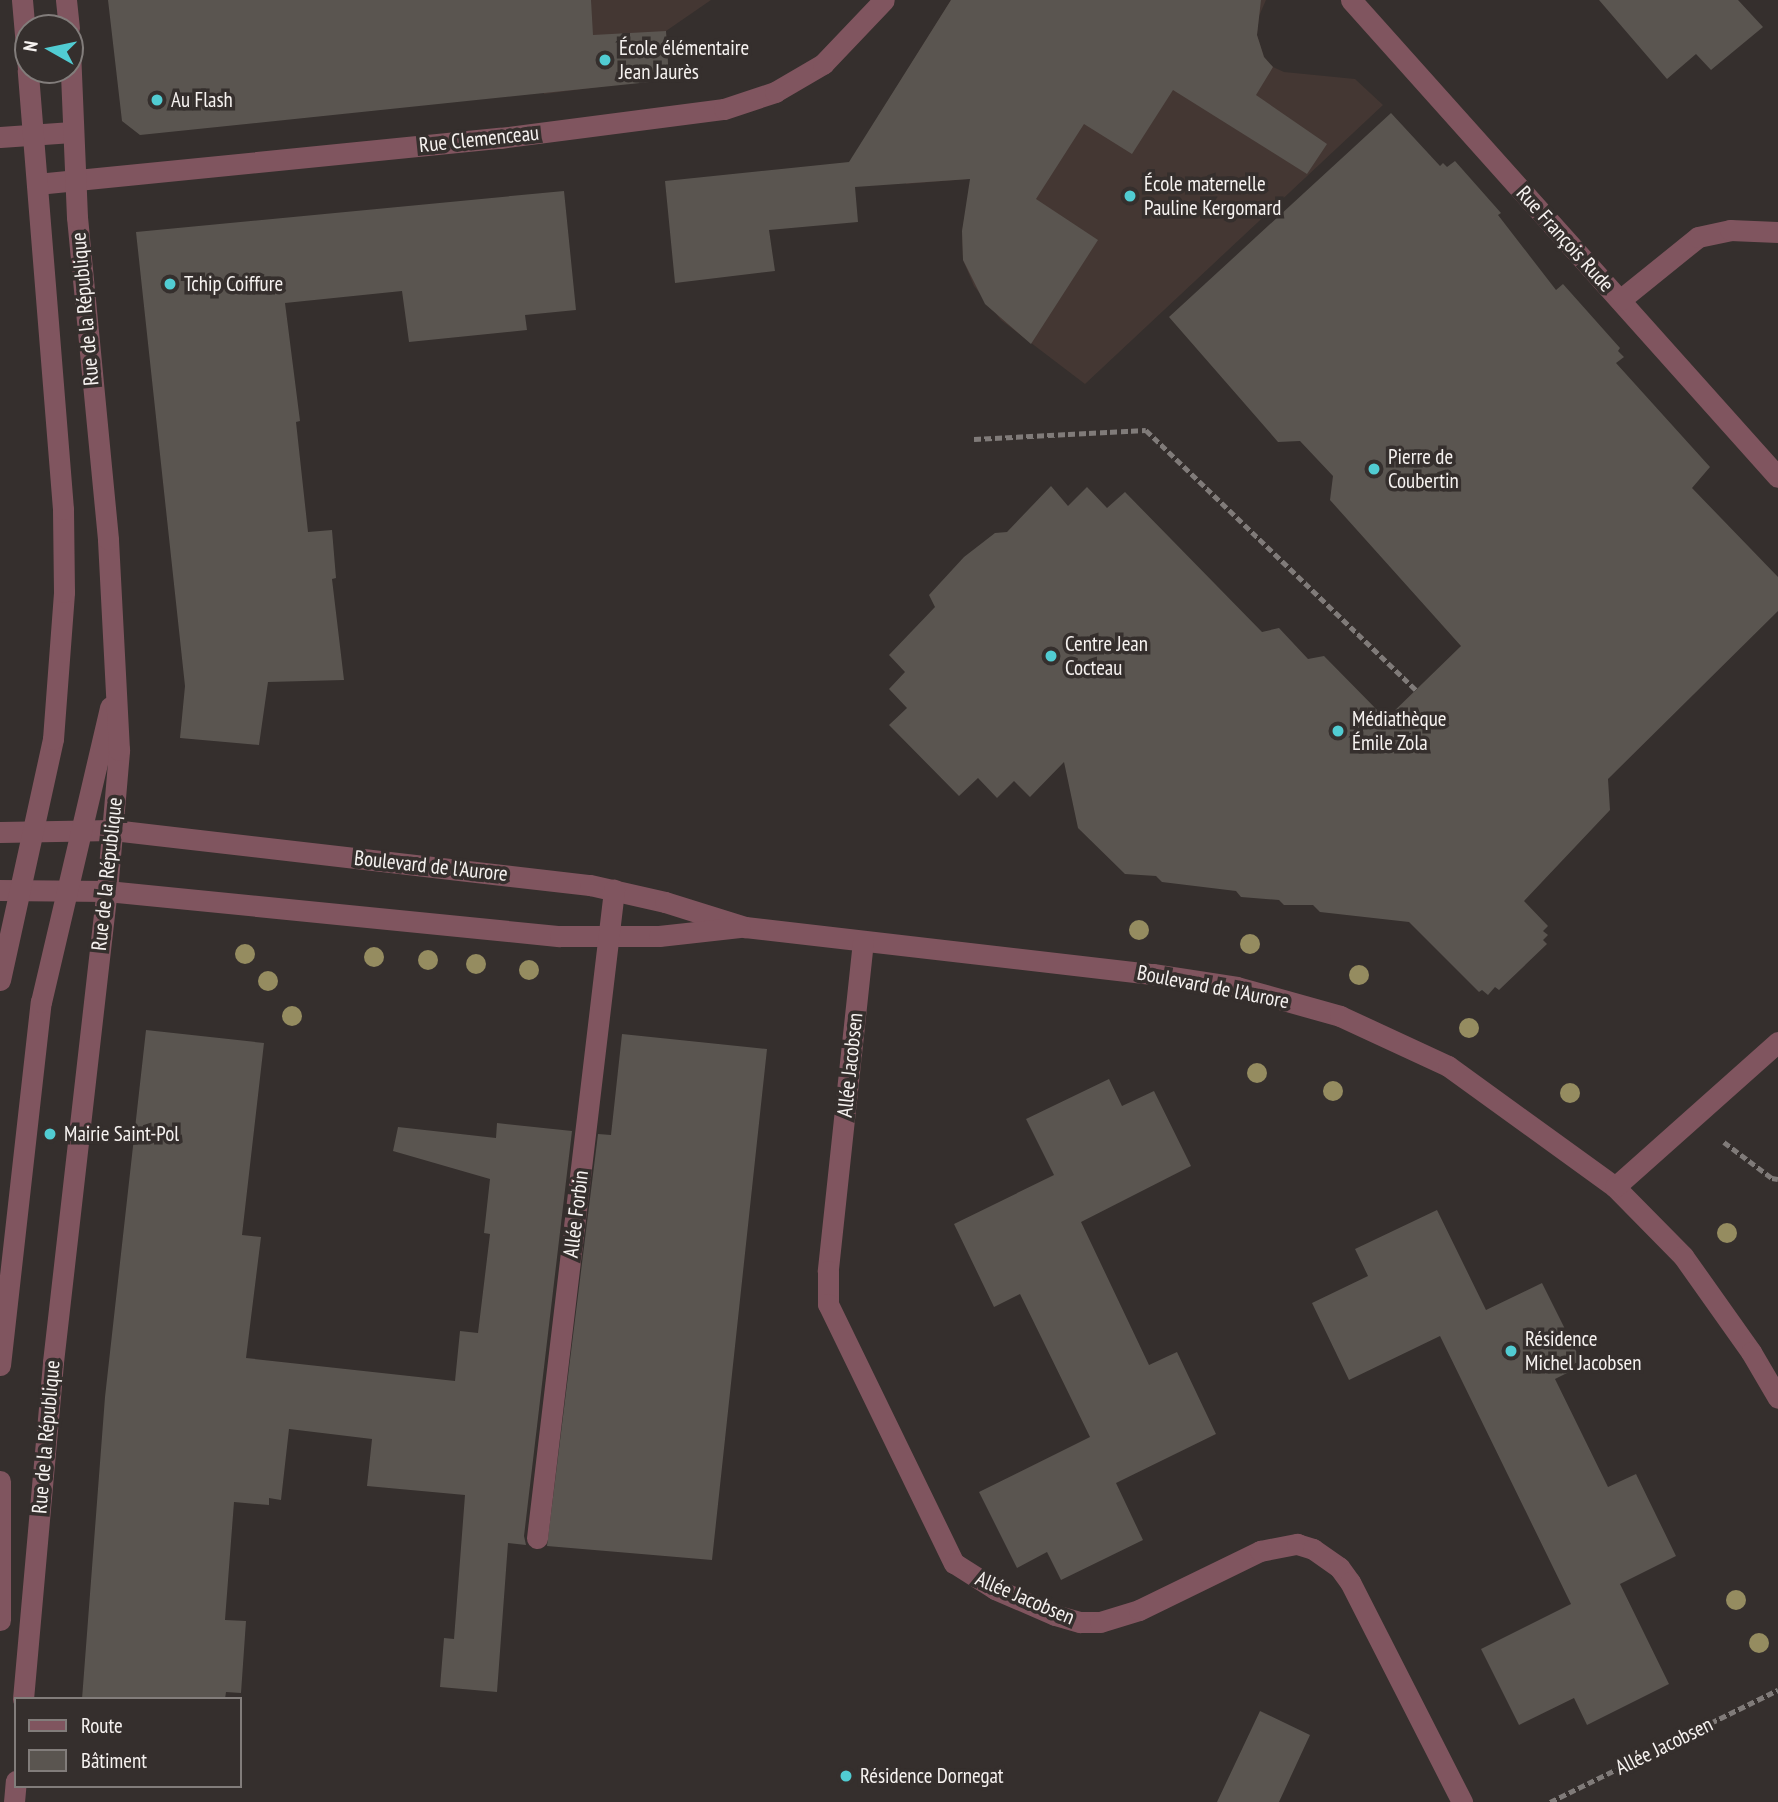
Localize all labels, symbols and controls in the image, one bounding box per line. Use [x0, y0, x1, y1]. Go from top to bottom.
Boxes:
north arrow [14, 14, 84, 84]
place label: École élémentaire Jean Jaurès [619, 35, 749, 85]
text: N [18, 39, 43, 53]
marker: École élémentaire Jean Jaurès [597, 52, 613, 68]
place label: Au Flash [171, 87, 233, 113]
marker: Au Flash [149, 92, 165, 108]
street label: Rue Clemenceau [418, 120, 540, 158]
place label: École maternelle Pauline Kergomard [1144, 171, 1281, 221]
street label: Rue François Rude [1511, 181, 1619, 297]
marker: École maternelle Pauline Kergomard [1122, 188, 1138, 204]
street label: Rue de la République [66, 231, 104, 387]
place label: Tchip Coiffure [184, 271, 283, 297]
marker: Tchip Coiffure [162, 276, 178, 292]
place label: Pierre de Coubertin [1388, 444, 1459, 494]
marker: Pierre de Coubertin [1366, 461, 1382, 477]
place label: Centre Jean Cocteau [1065, 631, 1148, 681]
marker: Centre Jean Cocteau [1043, 648, 1059, 664]
place label: Médiathèque Émile Zola [1352, 706, 1446, 756]
marker: Médiathèque Émile Zola [1330, 723, 1346, 739]
street label: Rue de la République [86, 796, 128, 952]
street label: Boulevard de l'Aurore [353, 845, 509, 887]
street label: Boulevard de l'Aurore [1135, 960, 1291, 1014]
street label: Allée Jacobsen [832, 1011, 868, 1119]
place label: Mairie Saint-Pol [64, 1121, 179, 1147]
marker: Mairie Saint-Pol [42, 1126, 58, 1142]
street label: Allée Forbin [558, 1169, 594, 1259]
place label: Résidence Michel Jacobsen [1525, 1326, 1641, 1376]
marker: Résidence Michel Jacobsen [1503, 1343, 1519, 1359]
street label: Rue de la République [27, 1359, 65, 1515]
street label: Allée Jacobsen [972, 1566, 1078, 1630]
legend [14, 1697, 242, 1788]
text: Route [81, 1712, 123, 1739]
street label: Allée Jacobsen [1611, 1712, 1717, 1780]
text: Bâtiment [81, 1747, 147, 1774]
place label: Résidence Dornegat [860, 1763, 1004, 1789]
marker: Résidence Dornegat [838, 1768, 854, 1784]

